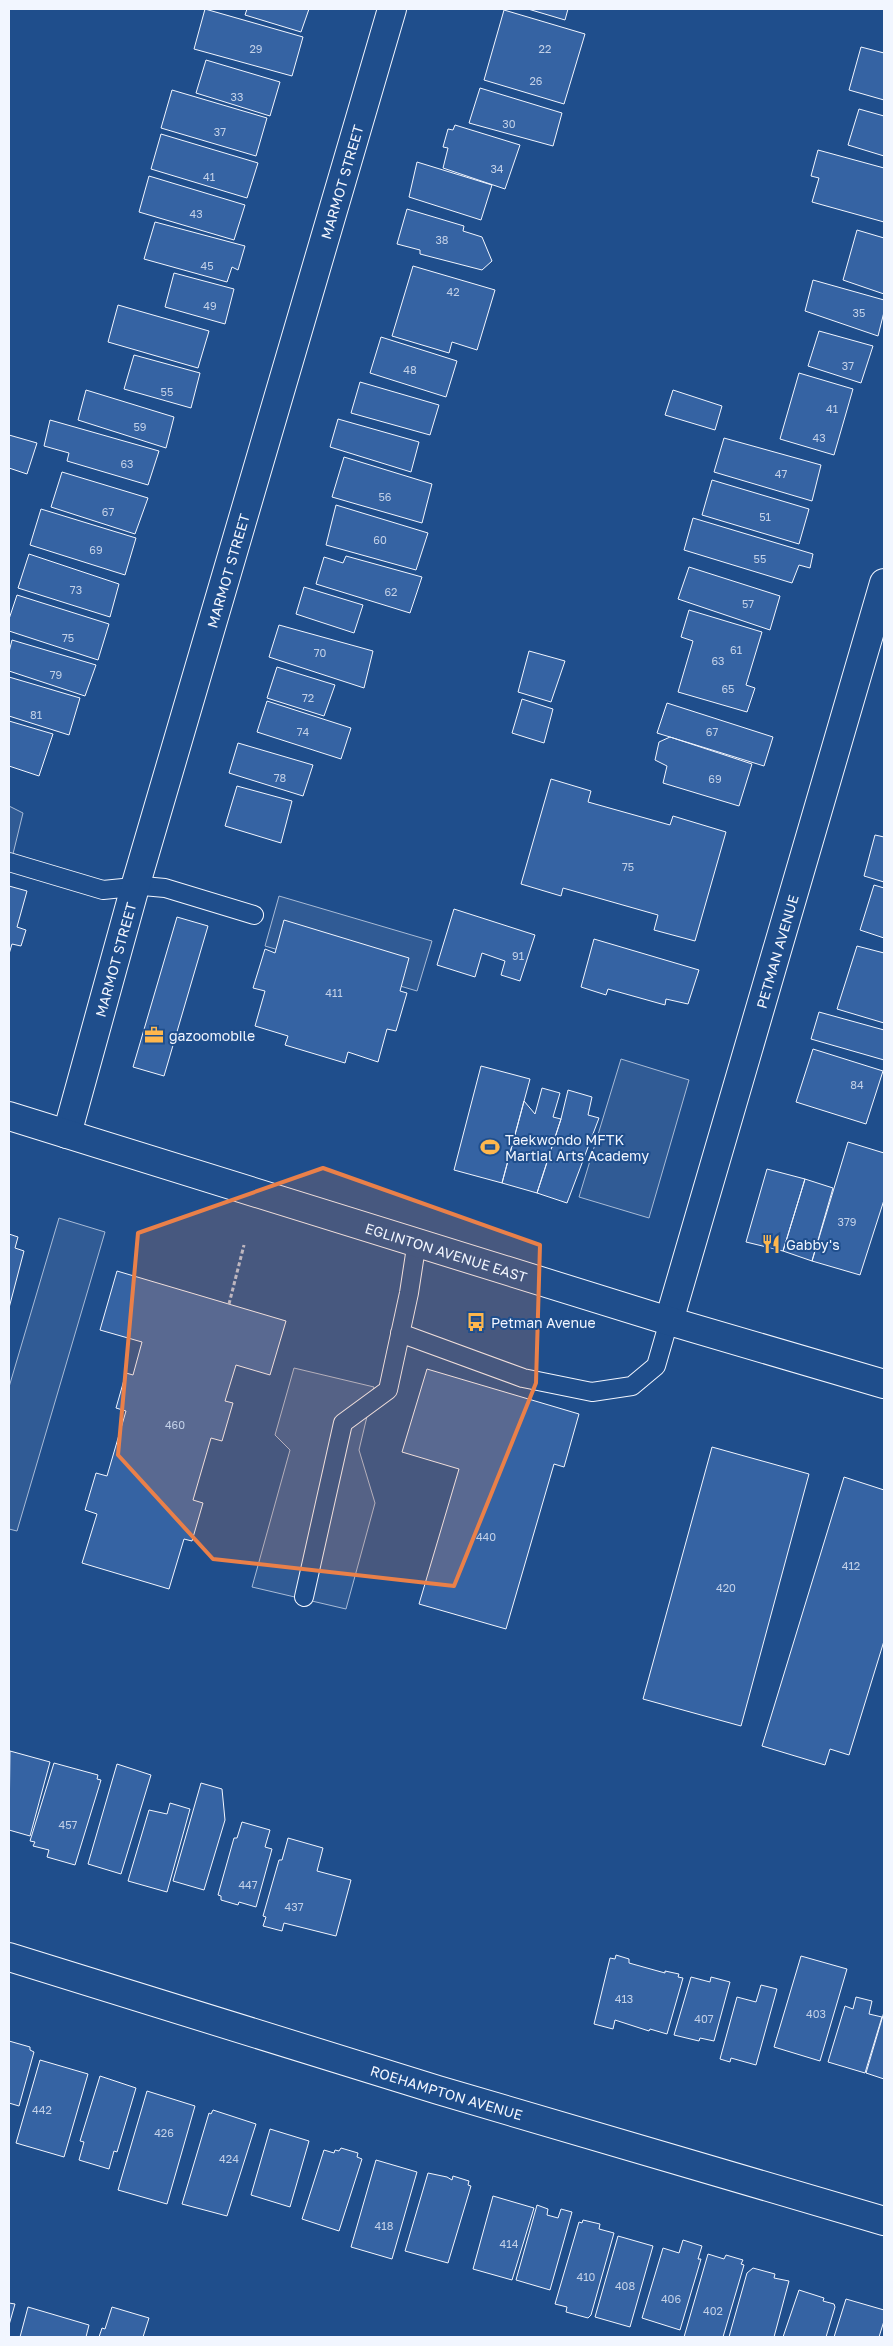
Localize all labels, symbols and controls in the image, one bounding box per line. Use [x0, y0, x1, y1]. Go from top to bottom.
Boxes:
house number: 29 [249, 42, 263, 55]
house number: 22 [539, 42, 551, 55]
house number: 26 [529, 74, 543, 87]
house number: 33 [231, 90, 243, 103]
house number: 30 [502, 117, 516, 130]
street label: MARMOT STREET [317, 122, 366, 241]
house number: 37 [214, 125, 226, 138]
house number: 34 [490, 162, 504, 175]
house number: 41 [203, 170, 215, 183]
house number: 43 [189, 207, 203, 220]
house number: 38 [435, 233, 449, 246]
house number: 45 [200, 259, 214, 272]
house number: 42 [446, 285, 460, 298]
house number: 49 [203, 299, 217, 312]
house number: 35 [853, 306, 865, 319]
house number: 37 [842, 359, 854, 372]
house number: 48 [403, 363, 417, 376]
house number: 55 [161, 385, 173, 398]
house number: 41 [826, 402, 838, 415]
house number: 59 [133, 420, 147, 433]
house number: 43 [812, 431, 826, 444]
house number: 63 [120, 457, 134, 470]
house number: 47 [775, 467, 787, 480]
house number: 56 [378, 490, 392, 503]
house number: 67 [102, 505, 114, 518]
house number: 51 [759, 510, 771, 523]
street label: MARMOT STREET [203, 511, 253, 630]
house number: 60 [373, 533, 387, 546]
house number: 69 [89, 543, 103, 556]
house number: 55 [754, 552, 766, 565]
house number: 73 [70, 583, 82, 596]
house number: 62 [384, 585, 398, 598]
house number: 57 [742, 597, 754, 610]
house number: 75 [62, 631, 74, 644]
house number: 61 [730, 643, 742, 656]
house number: 70 [314, 646, 327, 659]
house number: 63 [711, 654, 725, 667]
house number: 79 [50, 668, 62, 681]
house number: 65 [721, 682, 735, 695]
house number: 72 [302, 691, 314, 704]
house number: 81 [30, 708, 42, 721]
house number: 74 [297, 725, 310, 738]
house number: 67 [706, 725, 718, 738]
house number: 78 [274, 771, 287, 784]
house number: 69 [708, 772, 722, 785]
house number: 75 [622, 860, 634, 873]
street label: PETMAN AVENUE [752, 893, 801, 1010]
street label: MARMOT STREET [91, 900, 139, 1019]
house number: 91 [512, 949, 524, 962]
house number: 411 [325, 986, 343, 999]
office icon: gazoomobile [143, 1024, 165, 1046]
place label: gazoomobile [169, 1027, 255, 1044]
house number: 84 [850, 1078, 864, 1091]
place label: Taekwondo MFTK Martial Arts Academy [505, 1131, 649, 1164]
sports icon: Taekwondo MFTK Martial Arts Academy [479, 1136, 501, 1158]
house number: 379 [838, 1215, 856, 1228]
street label: EGLINTON AVENUE EAST [363, 1219, 530, 1285]
restaurant icon: Gabby's [760, 1233, 782, 1255]
place label: Gabby's [786, 1236, 840, 1253]
bus stop icon: Petman Avenue [465, 1311, 487, 1333]
place label: Petman Avenue [491, 1314, 596, 1331]
house number: 460 [165, 1418, 185, 1431]
house number: 440 [476, 1530, 496, 1543]
house number: 412 [842, 1559, 860, 1572]
house number: 420 [716, 1581, 736, 1594]
house number: 457 [59, 1818, 78, 1831]
house number: 447 [238, 1878, 258, 1891]
house number: 437 [285, 1900, 304, 1913]
house number: 413 [615, 1992, 633, 2005]
house number: 403 [806, 2007, 826, 2020]
house number: 407 [694, 2012, 714, 2025]
street label: ROEHAMPTON AVENUE [369, 2061, 525, 2123]
house number: 442 [32, 2103, 52, 2116]
house number: 426 [154, 2126, 174, 2139]
house number: 424 [219, 2152, 239, 2165]
house number: 418 [375, 2219, 394, 2232]
house number: 414 [500, 2237, 519, 2250]
house number: 410 [577, 2270, 596, 2283]
house number: 408 [615, 2279, 635, 2292]
house number: 406 [661, 2292, 681, 2305]
house number: 402 [703, 2304, 723, 2317]

